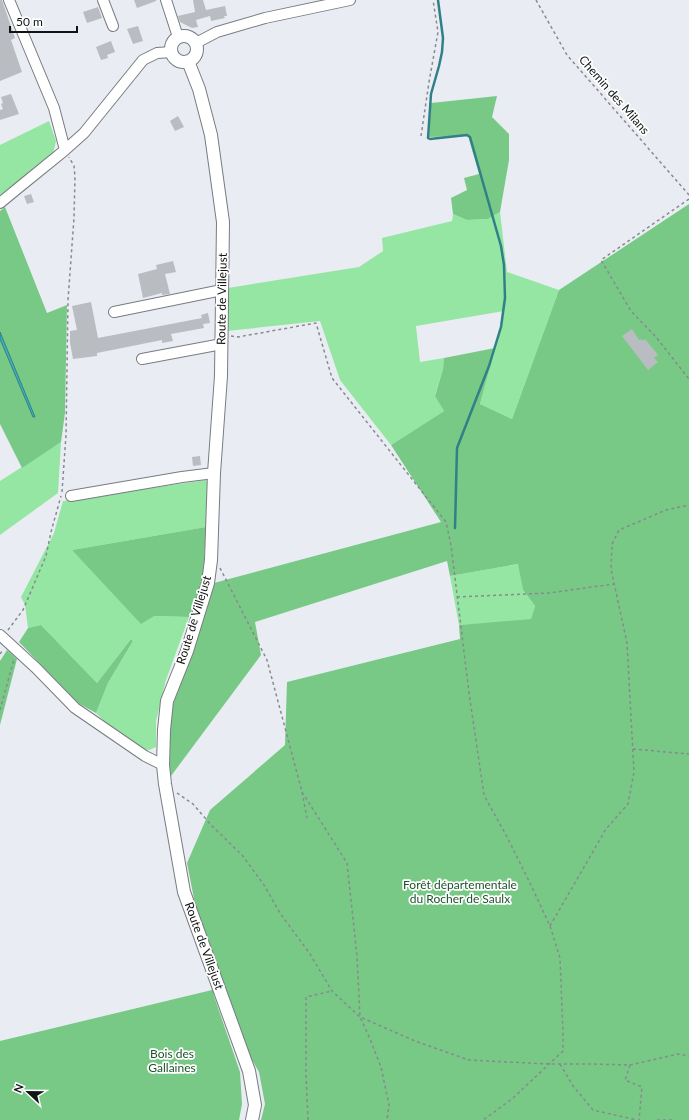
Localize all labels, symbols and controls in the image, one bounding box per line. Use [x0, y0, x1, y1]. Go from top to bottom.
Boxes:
scale bar [10, 8, 77, 34]
text: 50 m [16, 14, 43, 29]
street label: Chemin des Milans [576, 52, 653, 137]
street label: Route de Villejust [213, 252, 230, 345]
street label: Route de Villejust [173, 573, 214, 666]
park label: Forêt départementale du Rocher de Saulx [403, 877, 517, 906]
street label: Route de Villejust [182, 900, 227, 992]
park label: Bois des Gallaines [148, 1046, 196, 1075]
north arrow [8, 1072, 48, 1112]
text: N [11, 1082, 26, 1094]

